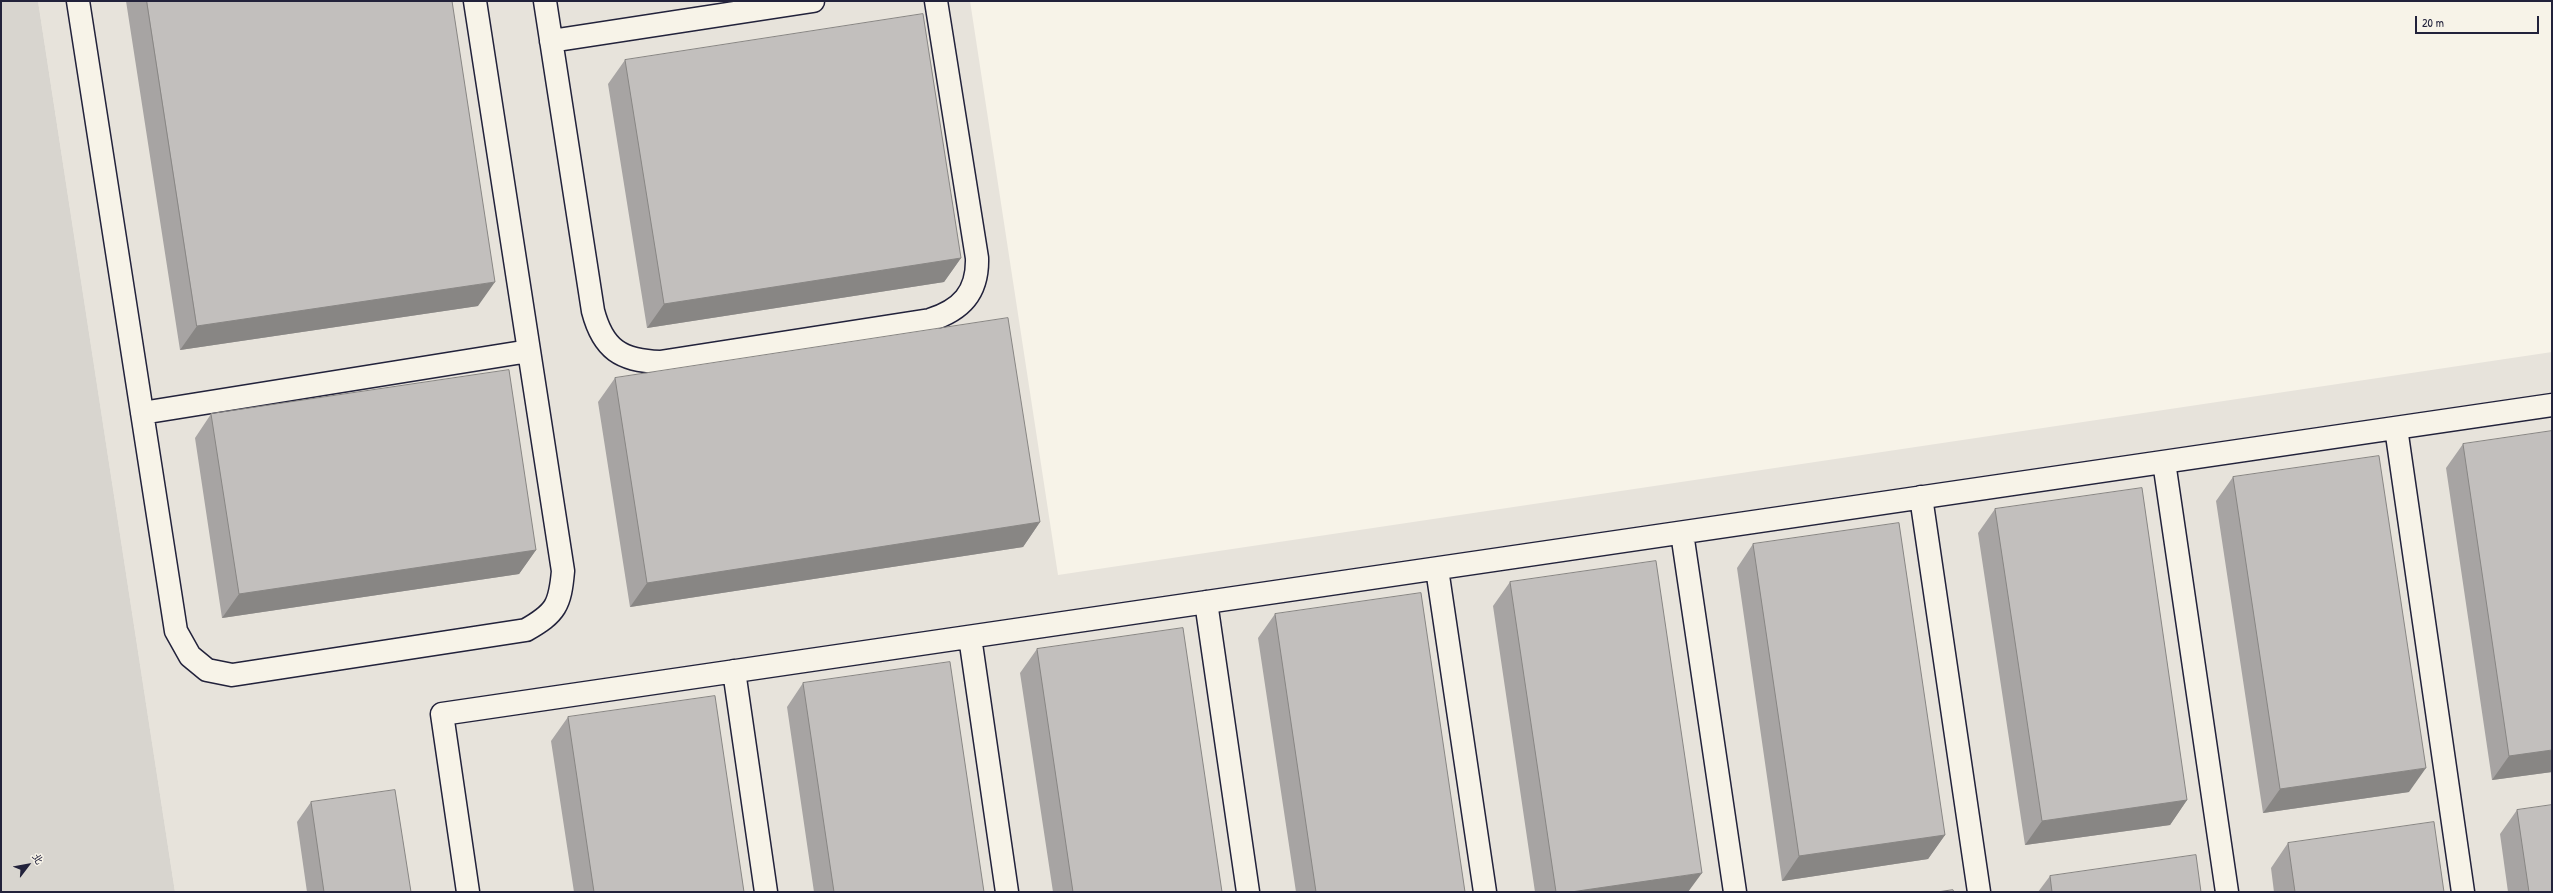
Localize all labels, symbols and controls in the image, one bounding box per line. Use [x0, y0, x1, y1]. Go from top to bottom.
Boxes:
scale bar [2417, 8, 2541, 34]
text: 20 m [2422, 14, 2444, 31]
north arrow [8, 845, 48, 885]
text: 北 [29, 850, 47, 867]

